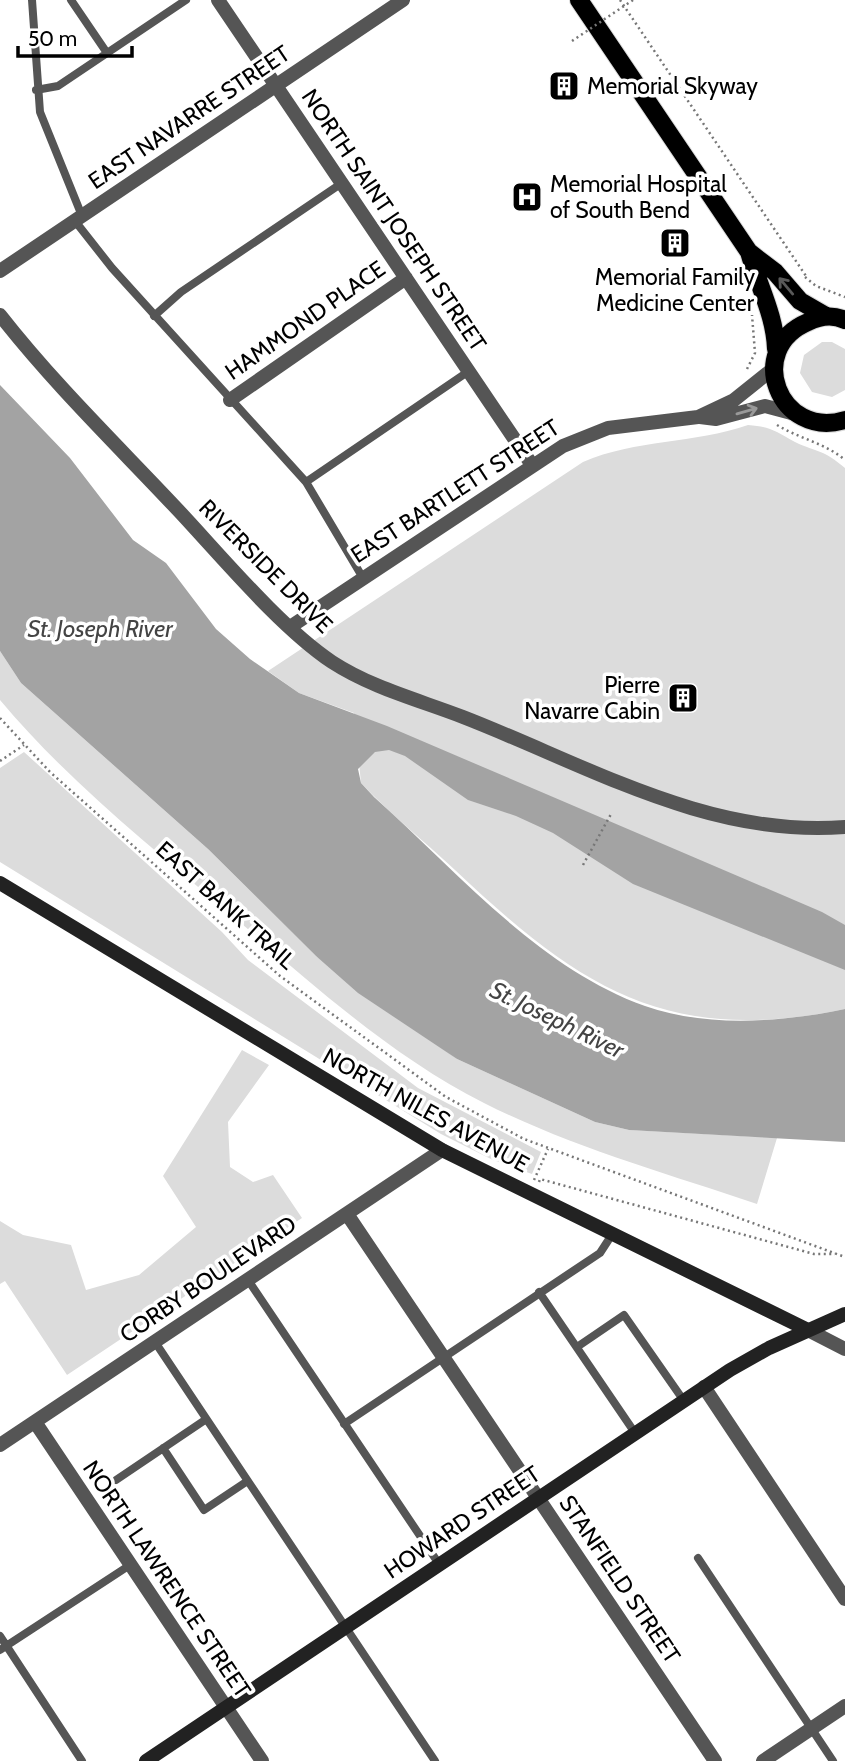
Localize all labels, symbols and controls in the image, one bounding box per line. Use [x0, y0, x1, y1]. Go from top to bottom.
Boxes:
scale bar [18, 14, 131, 58]
text: 50 m [28, 26, 77, 51]
street label: EAST NAVARRE STREET [83, 39, 295, 195]
building icon: Memorial Skyway [547, 69, 581, 103]
place label: Memorial Skyway [587, 72, 758, 100]
street label: NORTH SAINT JOSEPH STREET [296, 84, 492, 356]
place label: Memorial Hospital of South Bend [550, 170, 727, 224]
hospital icon: Memorial Hospital of South Bend [510, 180, 544, 214]
building icon: Memorial Family Medicine Center [658, 226, 692, 260]
street label: HAMMOND PLACE [220, 254, 390, 386]
place label: Memorial Family Medicine Center [595, 263, 756, 317]
one-way arrow [778, 277, 794, 295]
one-way arrow [736, 403, 758, 416]
street label: EAST BARTLETT STREET [346, 413, 564, 569]
street label: RIVERSIDE DRIVE [193, 493, 339, 639]
water label: St. Joseph River [27, 614, 174, 643]
place label: Pierre Navarre Cabin [524, 671, 660, 725]
building icon: Pierre Navarre Cabin [666, 681, 700, 715]
street label: EAST BANK TRAIL [151, 835, 302, 975]
water label: St. Joseph River [486, 975, 630, 1065]
street label: NORTH NILES AVENUE [318, 1042, 534, 1178]
street label: CORBY BOULEVARD [114, 1210, 302, 1348]
street label: NORTH LAWRENCE STREET [77, 1455, 257, 1703]
street label: HOWARD STREET [379, 1460, 545, 1584]
street label: STANFIELD STREET [554, 1490, 686, 1668]

